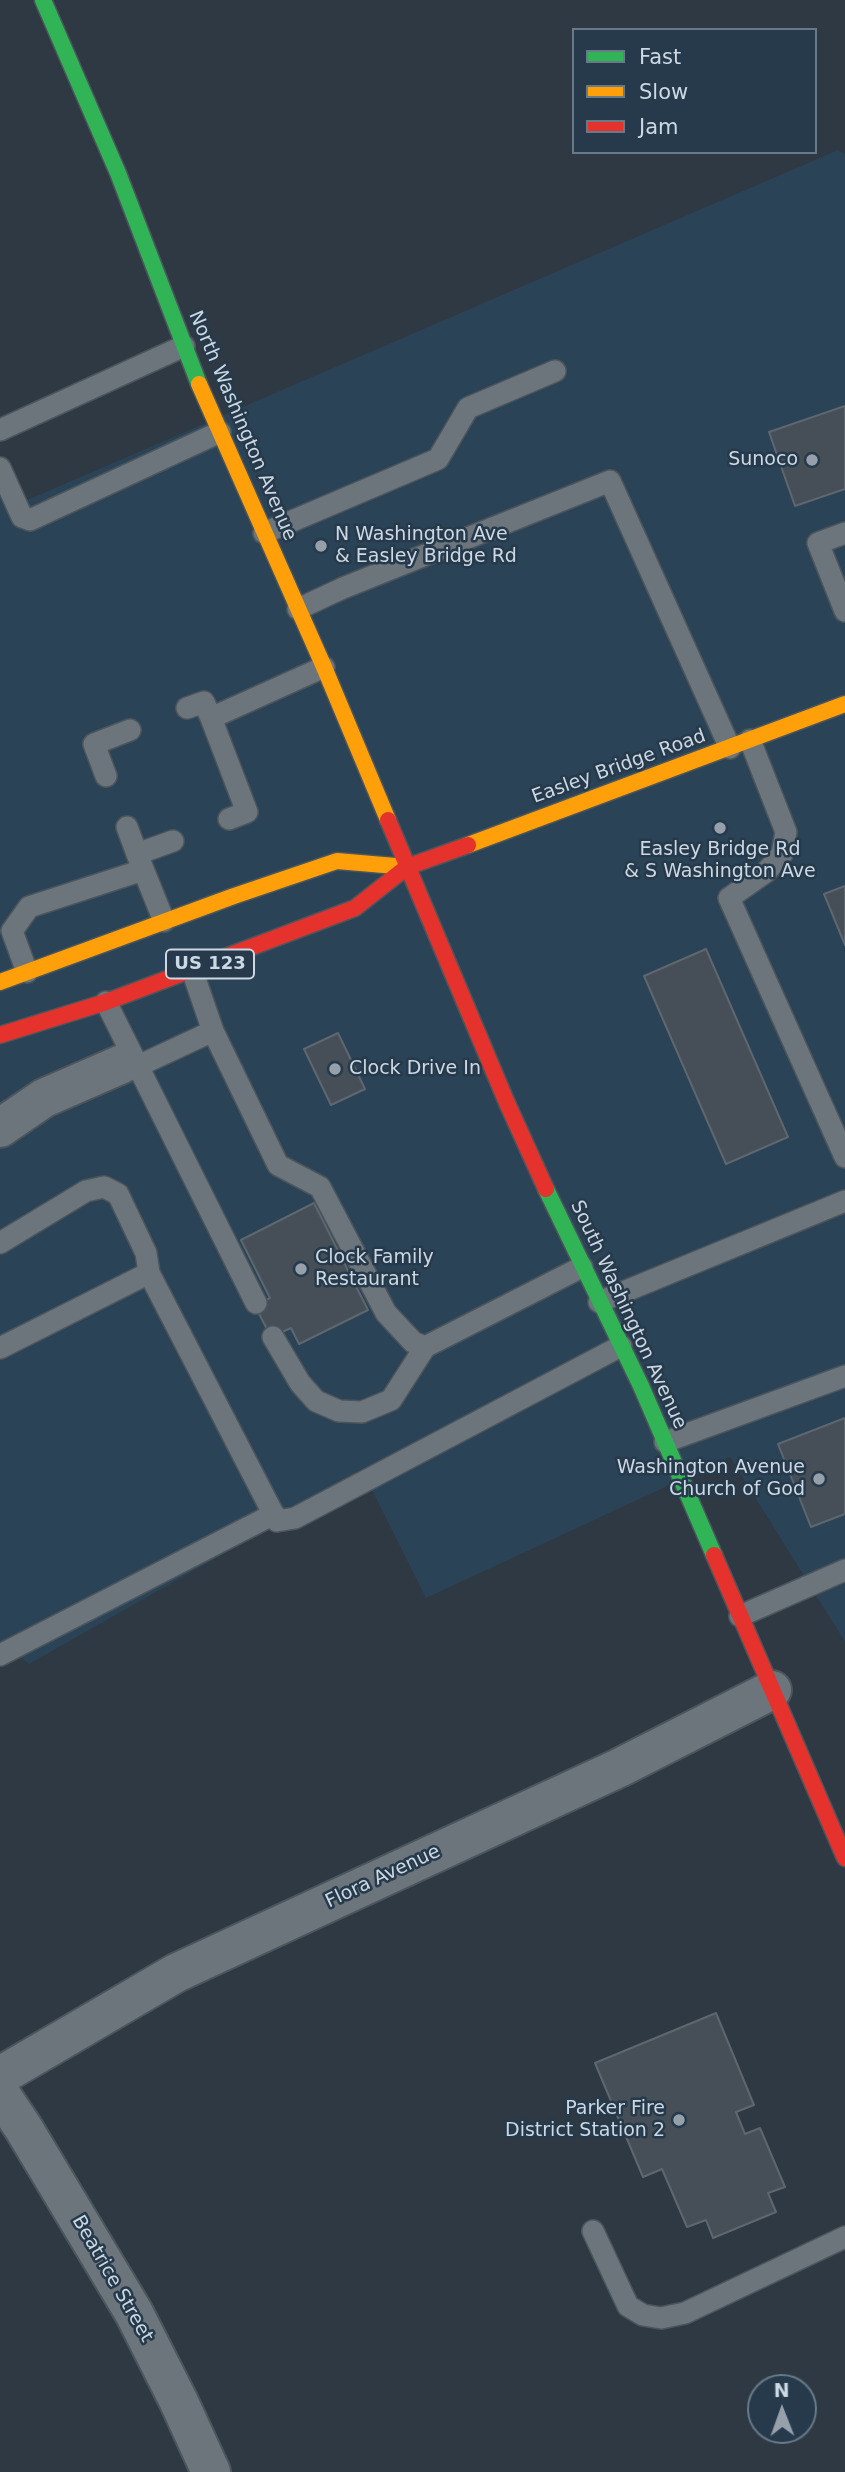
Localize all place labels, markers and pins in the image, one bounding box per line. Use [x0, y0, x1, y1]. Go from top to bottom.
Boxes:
place label: Sunoco [728, 449, 798, 471]
marker: Sunoco [804, 452, 820, 468]
place label: N Washington Ave & Easley Bridge Rd [335, 524, 517, 568]
marker: N Washington Ave & Easley Bridge Rd [313, 538, 329, 554]
marker: Easley Bridge Rd & S Washington Ave [712, 820, 728, 836]
place label: Easley Bridge Rd & S Washington Ave [624, 839, 816, 883]
place label: Clock Drive In [349, 1058, 481, 1080]
marker: Clock Drive In [327, 1061, 343, 1077]
place label: Clock Family Restaurant [315, 1247, 434, 1291]
marker: Clock Family Restaurant [293, 1261, 309, 1277]
place label: Washington Avenue Church of God [617, 1457, 805, 1501]
marker: Washington Avenue Church of God [811, 1471, 827, 1487]
place label: Parker Fire District Station 2 [505, 2098, 665, 2142]
marker: Parker Fire District Station 2 [671, 2112, 687, 2128]

